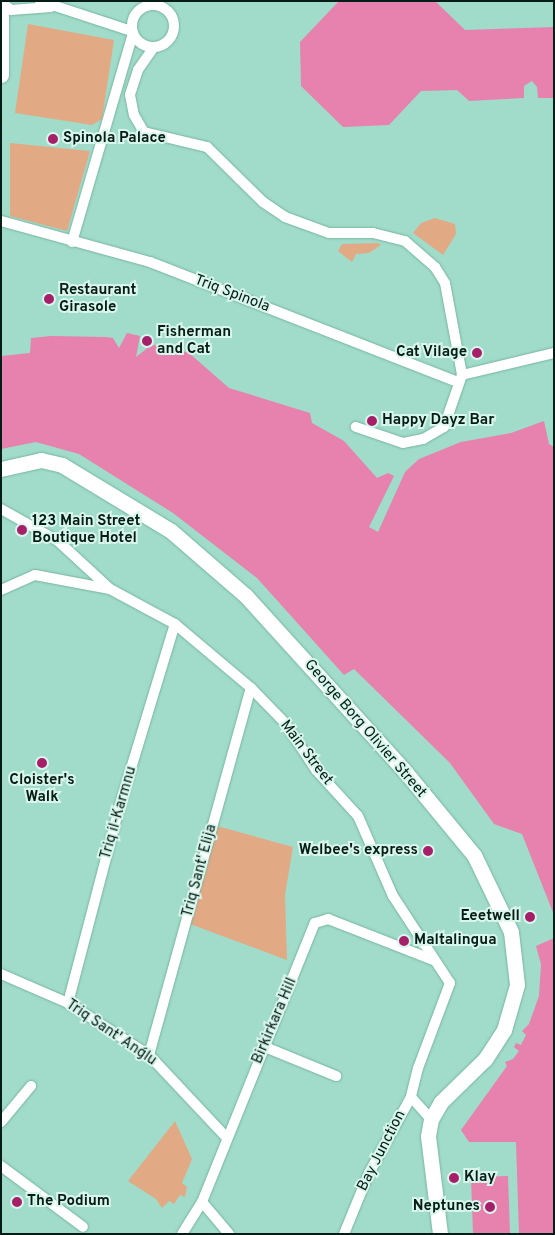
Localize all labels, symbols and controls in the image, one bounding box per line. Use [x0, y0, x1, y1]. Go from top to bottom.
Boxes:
place label: Spinola Palace [63, 130, 166, 148]
marker: Spinola Palace [47, 133, 59, 145]
street label: Triq Spinola [192, 271, 272, 317]
place label: Restaurant Girasole [59, 281, 136, 316]
marker: Restaurant Girasole [43, 293, 55, 305]
place label: Fisherman and Cat [157, 323, 231, 358]
marker: Fisherman and Cat [141, 335, 153, 347]
place label: Cat Vilage [396, 344, 467, 362]
marker: Cat Vilage [471, 347, 483, 359]
place label: Happy Dayz Bar [382, 412, 495, 430]
marker: Happy Dayz Bar [366, 415, 378, 427]
place label: 123 Main Street Boutique Hotel [32, 512, 140, 547]
marker: 123 Main Street Boutique Hotel [16, 524, 28, 536]
street label: George Borg Olivier Street [300, 656, 430, 802]
street label: Main Street [276, 717, 336, 789]
marker: Cloister's Walk [36, 757, 48, 769]
street label: Triq il-Karmnu [97, 764, 141, 862]
place label: Cloister's Walk [9, 771, 75, 806]
street label: Triq Sant' Elija [179, 823, 221, 919]
place label: Welbee's express [299, 842, 418, 860]
marker: Welbee's express [422, 845, 434, 857]
place label: Eeetwell [460, 908, 520, 926]
marker: Eeetwell [524, 911, 536, 923]
place label: Maltalingua [414, 932, 497, 950]
marker: Maltalingua [398, 935, 410, 947]
street label: Birkirkara Hill [249, 975, 301, 1067]
street label: Triq Sant' Anǵlu [62, 996, 160, 1070]
street label: Bay Junction [354, 1108, 410, 1194]
place label: Klay [464, 1169, 496, 1187]
marker: Klay [448, 1172, 460, 1184]
place label: The Podium [27, 1193, 110, 1211]
marker: The Podium [11, 1196, 23, 1208]
place label: Neptunes [413, 1198, 480, 1216]
marker: Neptunes [484, 1201, 496, 1213]

